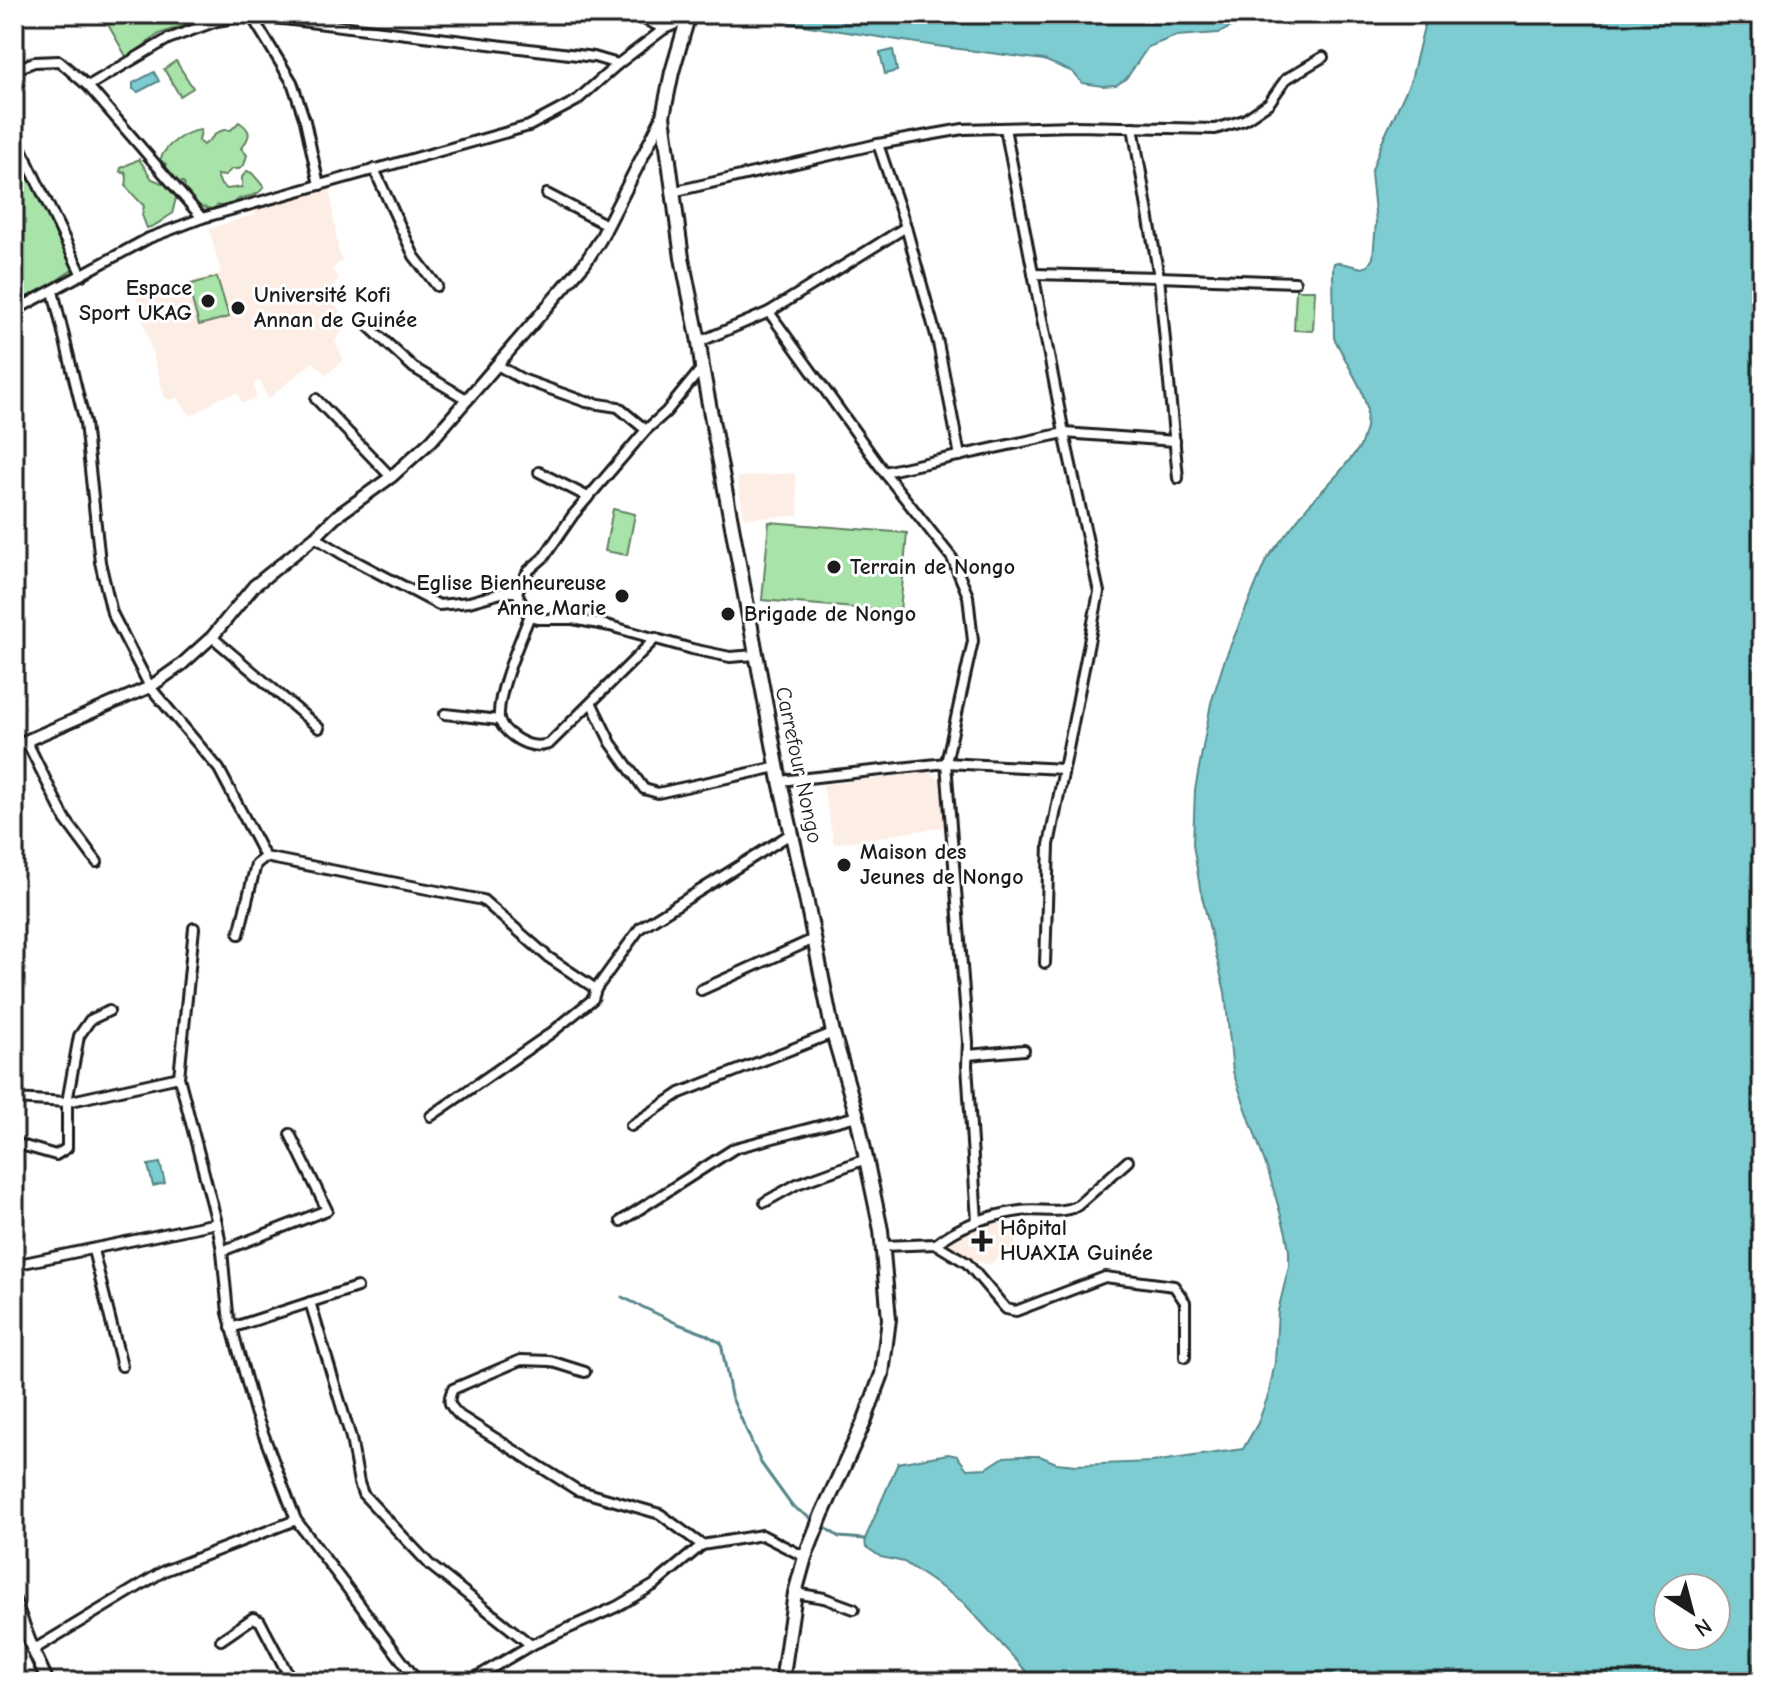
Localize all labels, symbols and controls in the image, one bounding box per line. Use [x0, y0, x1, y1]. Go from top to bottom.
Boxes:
place label: Espace Sport UKAG [79, 275, 192, 326]
place label: Université Kofi Annan de Guinée [254, 282, 417, 333]
marker: Espace Sport UKAG [199, 292, 217, 310]
marker: Université Kofi Annan de Guinée [229, 299, 247, 317]
place label: Terrain de Nongo [850, 554, 1015, 580]
marker: Terrain de Nongo [825, 558, 843, 576]
place label: Eglise Bienheureuse Anne Marie [416, 570, 606, 621]
marker: Eglise Bienheureuse Anne Marie [613, 587, 631, 605]
place label: Brigade de Nongo [744, 601, 916, 627]
marker: Brigade de Nongo [719, 605, 737, 623]
street label: Carrefour Nongo [770, 684, 828, 846]
place label: Maison des Jeunes de Nongo [860, 839, 1024, 890]
marker: Maison des Jeunes de Nongo [835, 856, 853, 874]
place label: Hôpital HUAXIA Guinée [1000, 1215, 1153, 1266]
marker: Hôpital HUAXIA Guinée [971, 1230, 993, 1252]
north arrow [1652, 1572, 1732, 1652]
text: N [1690, 1613, 1717, 1642]

